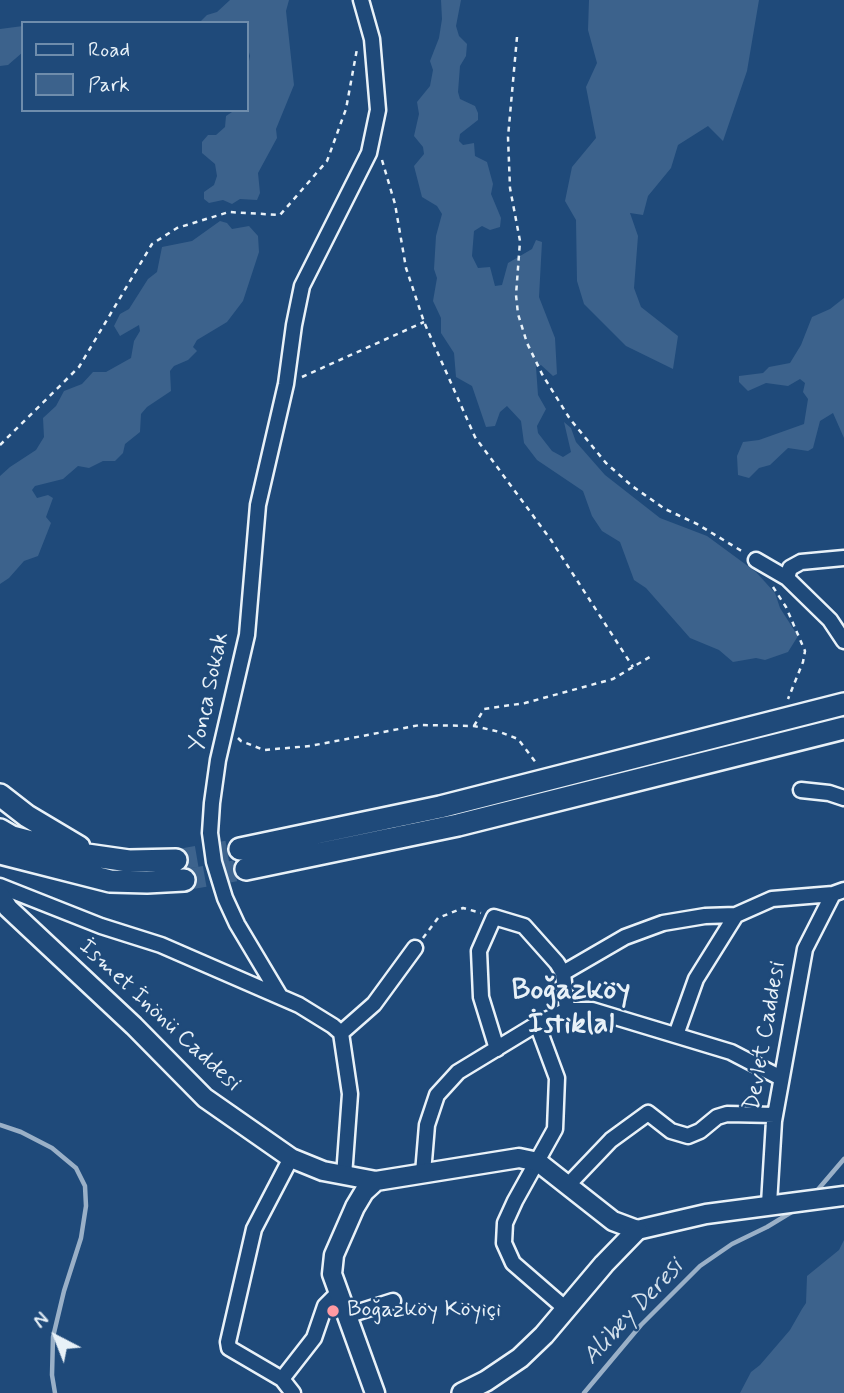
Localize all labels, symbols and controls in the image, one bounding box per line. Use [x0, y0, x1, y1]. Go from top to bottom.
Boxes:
legend [21, 21, 248, 112]
text: Road [88, 36, 130, 64]
text: Park [88, 71, 130, 99]
street label: Yonca Sokak [184, 630, 236, 754]
street label: İsmet İnönü Caddesi [72, 934, 246, 1098]
street label: Devlet Caddesi [739, 959, 793, 1113]
district label: Boğazköy İstiklal [512, 974, 630, 1044]
water label: Alibey Deresi [578, 1254, 690, 1372]
place label: Boğazköy Köyiçi [347, 1297, 501, 1325]
north arrow [21, 1302, 91, 1372]
marker: Boğazköy Köyiçi [325, 1303, 341, 1319]
text: N [29, 1307, 55, 1335]

